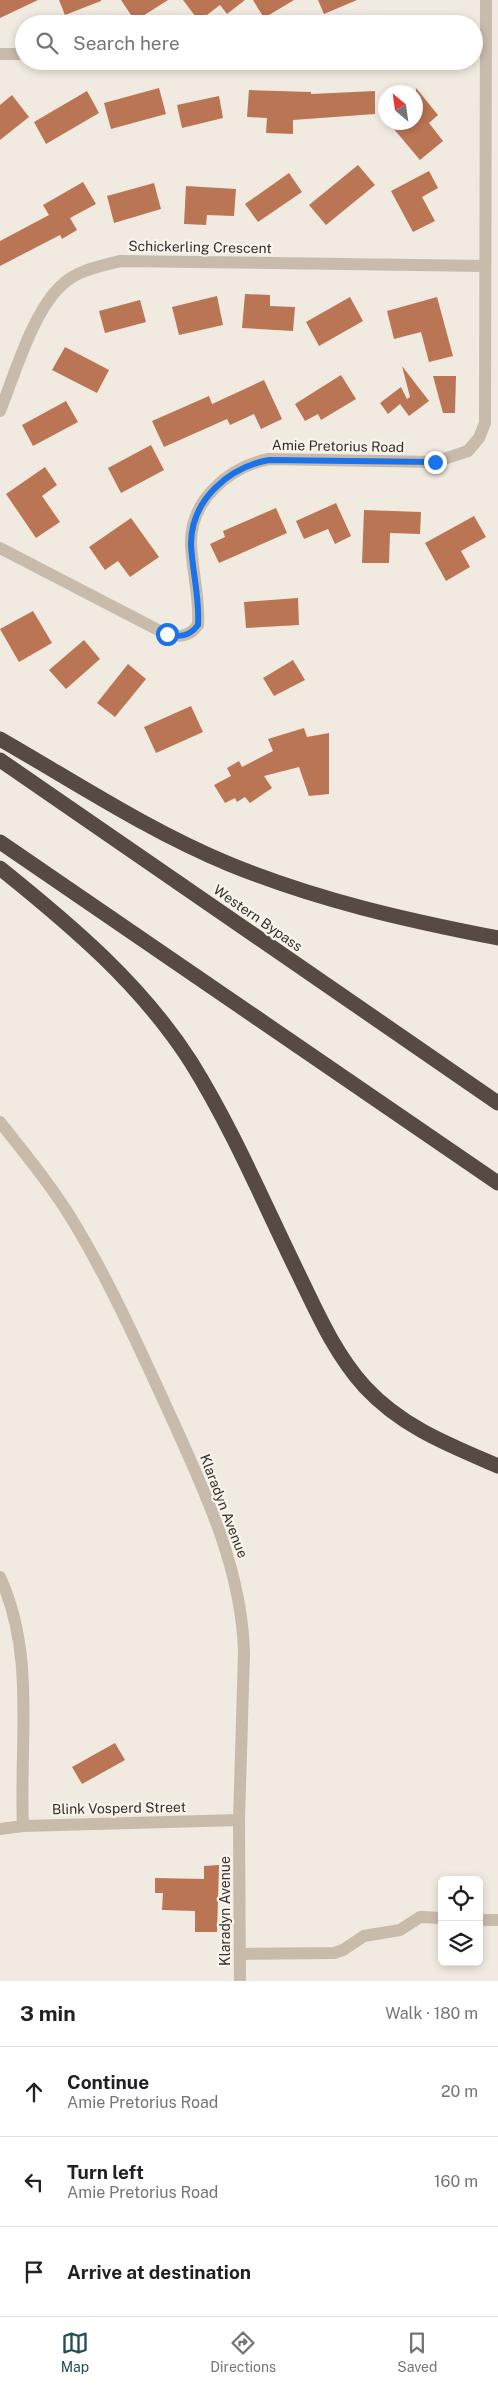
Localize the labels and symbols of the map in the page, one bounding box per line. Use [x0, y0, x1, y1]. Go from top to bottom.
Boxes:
north arrow [378, 85, 423, 130]
street label: Schickerling Crescent [128, 238, 272, 256]
street label: Amie Pretorius Road [272, 437, 404, 455]
route end [424, 451, 447, 474]
route start [156, 623, 179, 646]
street label: Western Bypass [211, 881, 305, 955]
street label: Klaradyn Avenue [197, 1452, 251, 1560]
street label: Blink Vosperd Street [52, 1799, 186, 1817]
street label: Klaradyn Avenue [217, 1856, 233, 1966]

